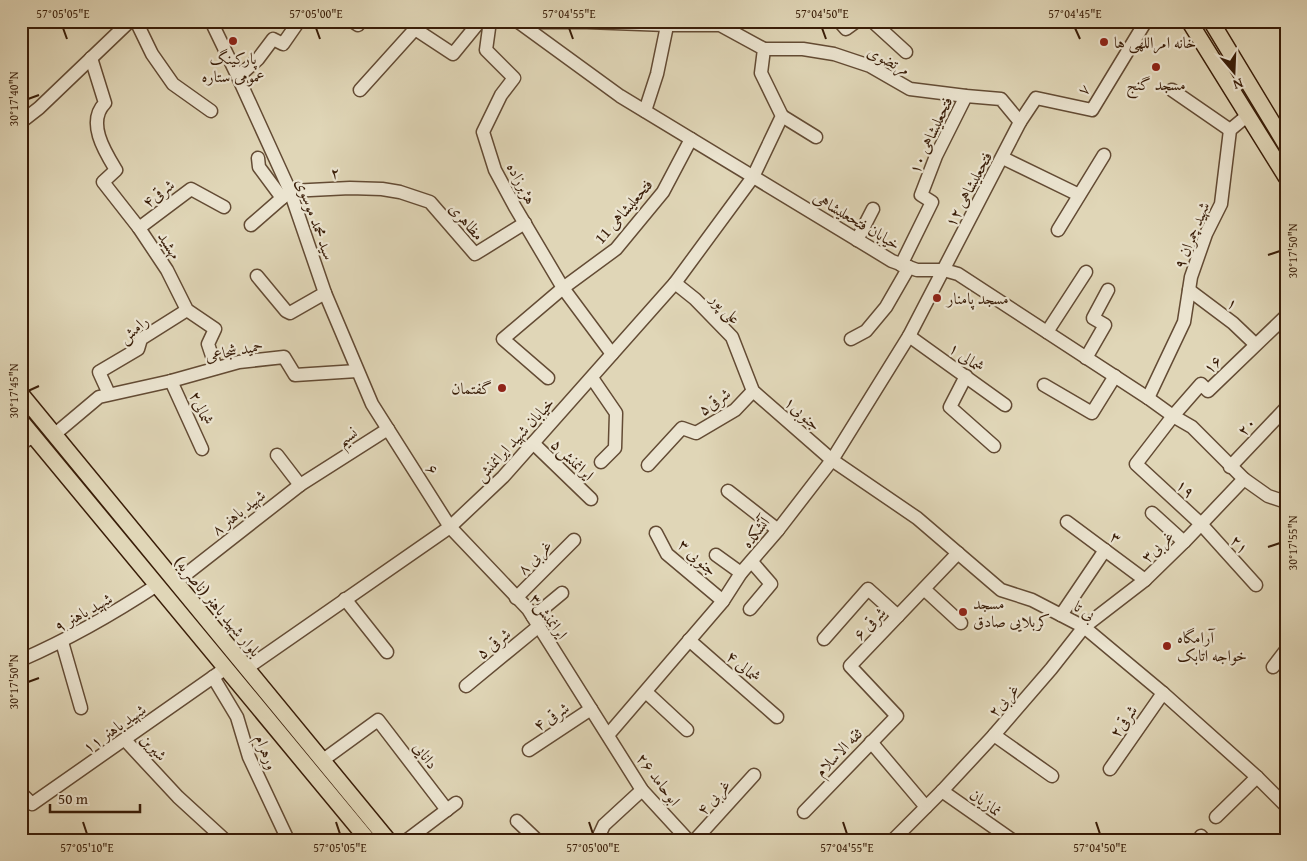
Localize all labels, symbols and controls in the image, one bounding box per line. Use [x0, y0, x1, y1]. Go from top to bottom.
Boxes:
text: 57°05'05"E [36, 5, 90, 22]
text: 57°05'00"E [289, 5, 343, 22]
text: 57°04'55"E [542, 5, 596, 22]
text: 57°04'50"E [795, 5, 849, 22]
text: 57°04'45"E [1048, 5, 1102, 22]
place label: خانه امراللهی ها [1114, 30, 1196, 54]
marker: پارکینگ عمومی ستاره [227, 35, 239, 47]
marker: خانه امراللهی ها [1098, 36, 1110, 48]
street label: مرتضوی [863, 39, 915, 81]
place label: پارکینگ عمومی ستاره [201, 46, 265, 88]
north arrow [1210, 48, 1260, 98]
marker: مسجد گنج [1150, 61, 1162, 73]
text: 30°17'40"N [5, 71, 22, 127]
place label: مسجد گنج [1126, 72, 1186, 99]
text: N [1230, 73, 1246, 95]
street label: ۷ [1071, 78, 1095, 100]
street label: فتحعلیشاهی ۱۰ [902, 92, 958, 178]
street label: فتحعلیشاهی ۱۲ [938, 147, 998, 231]
street label: هژبرزاده [501, 158, 543, 208]
street label: ۲ [330, 160, 340, 184]
street label: شرقی۴ [137, 173, 179, 213]
street label: فتحعلیشاهی 11 [588, 173, 658, 249]
street label: سید محمد موسوی [290, 175, 342, 263]
street label: خیابان فتحعلیشاهی [809, 184, 905, 256]
street label: مظاهری [444, 197, 490, 245]
street label: شهید چمران ۹ [1167, 198, 1215, 272]
text: 30°17'50"N [1284, 223, 1301, 279]
street label: مهشید [152, 226, 188, 264]
street label: علی پور [704, 286, 747, 329]
place label: مسجد پامنار [945, 286, 1009, 310]
street label: ۱ [1222, 291, 1244, 315]
marker: مسجد پامنار [931, 292, 943, 304]
street label: رامش [113, 309, 153, 349]
street label: حمید شجاعی [203, 333, 265, 367]
street label: ۱ شمالی [944, 336, 990, 378]
street label: ۱۶ [1197, 349, 1227, 379]
text: 30°17'45"N [5, 363, 22, 419]
place label: گفتمان [451, 376, 492, 400]
street label: شرقی۵ [693, 381, 735, 421]
marker: گفتمان [496, 382, 508, 394]
street label: شمالی۲ [184, 387, 220, 429]
street label: جنوبی۱ [779, 390, 827, 436]
street label: خیابان شهید ایرانمنش [468, 391, 560, 487]
street label: ۲۰ [1231, 411, 1261, 441]
street label: نسیم [332, 420, 365, 456]
street label: ایرانمنش۵ [546, 432, 600, 486]
street label: ۶ [420, 459, 446, 479]
street label: ۱۹ [1171, 473, 1201, 503]
street label: شهید باهنر ۸ [206, 483, 270, 541]
street label: آتشکده [735, 510, 776, 553]
text: 30°17'55"N [1284, 515, 1301, 571]
street label: غربی۳ [1135, 524, 1179, 568]
street label: ۳ [1105, 525, 1127, 549]
street label: ۲۱ [1225, 529, 1255, 559]
street label: ۳ جنوبی [673, 533, 723, 581]
street label: ۸ غربی [511, 534, 557, 580]
street label: بلوار شهید باهنر (ناصریه) [169, 550, 267, 662]
street label: شهید باهنر ۹ [49, 586, 117, 638]
street label: ایرانمنش۳ [524, 588, 574, 644]
place label: مسجد کربلایی صادق [973, 591, 1050, 633]
street label: بی تا [1069, 594, 1101, 626]
street label: ۶ شرقی [847, 601, 891, 645]
marker: مسجد کربلایی صادق [957, 606, 969, 618]
street label: ۵ شرقی [470, 622, 516, 664]
place label: آرامگاه خواجه اتابک [1177, 625, 1247, 667]
marker: آرامگاه خواجه اتابک [1161, 640, 1173, 652]
street label: ۴ شمالی [721, 644, 767, 688]
text: 30°17'50"N [5, 654, 22, 710]
street label: غربی۲ [982, 678, 1024, 722]
street label: ۴ شرقی [528, 695, 574, 737]
street label: شهید باهنر ۱۱ [77, 697, 151, 759]
street label: شرقی۲ [1103, 700, 1143, 742]
street label: ثقه الاسلام [809, 721, 870, 784]
street label: شیرین [135, 728, 173, 766]
street label: ورهرام [247, 731, 285, 774]
street label: دانایی [408, 736, 444, 774]
street label: ابوحامد ۲۶ [631, 747, 687, 811]
street label: ۴ غربی [690, 774, 736, 820]
scale bar [50, 781, 140, 813]
street label: نمازیان [965, 782, 1007, 822]
text: 50 m [58, 788, 89, 809]
text: 57°05'10"E [60, 839, 114, 856]
text: 57°05'05"E [313, 839, 367, 856]
text: 57°05'00"E [566, 839, 620, 856]
text: 57°04'55"E [820, 839, 874, 856]
text: 57°04'50"E [1073, 839, 1127, 856]

